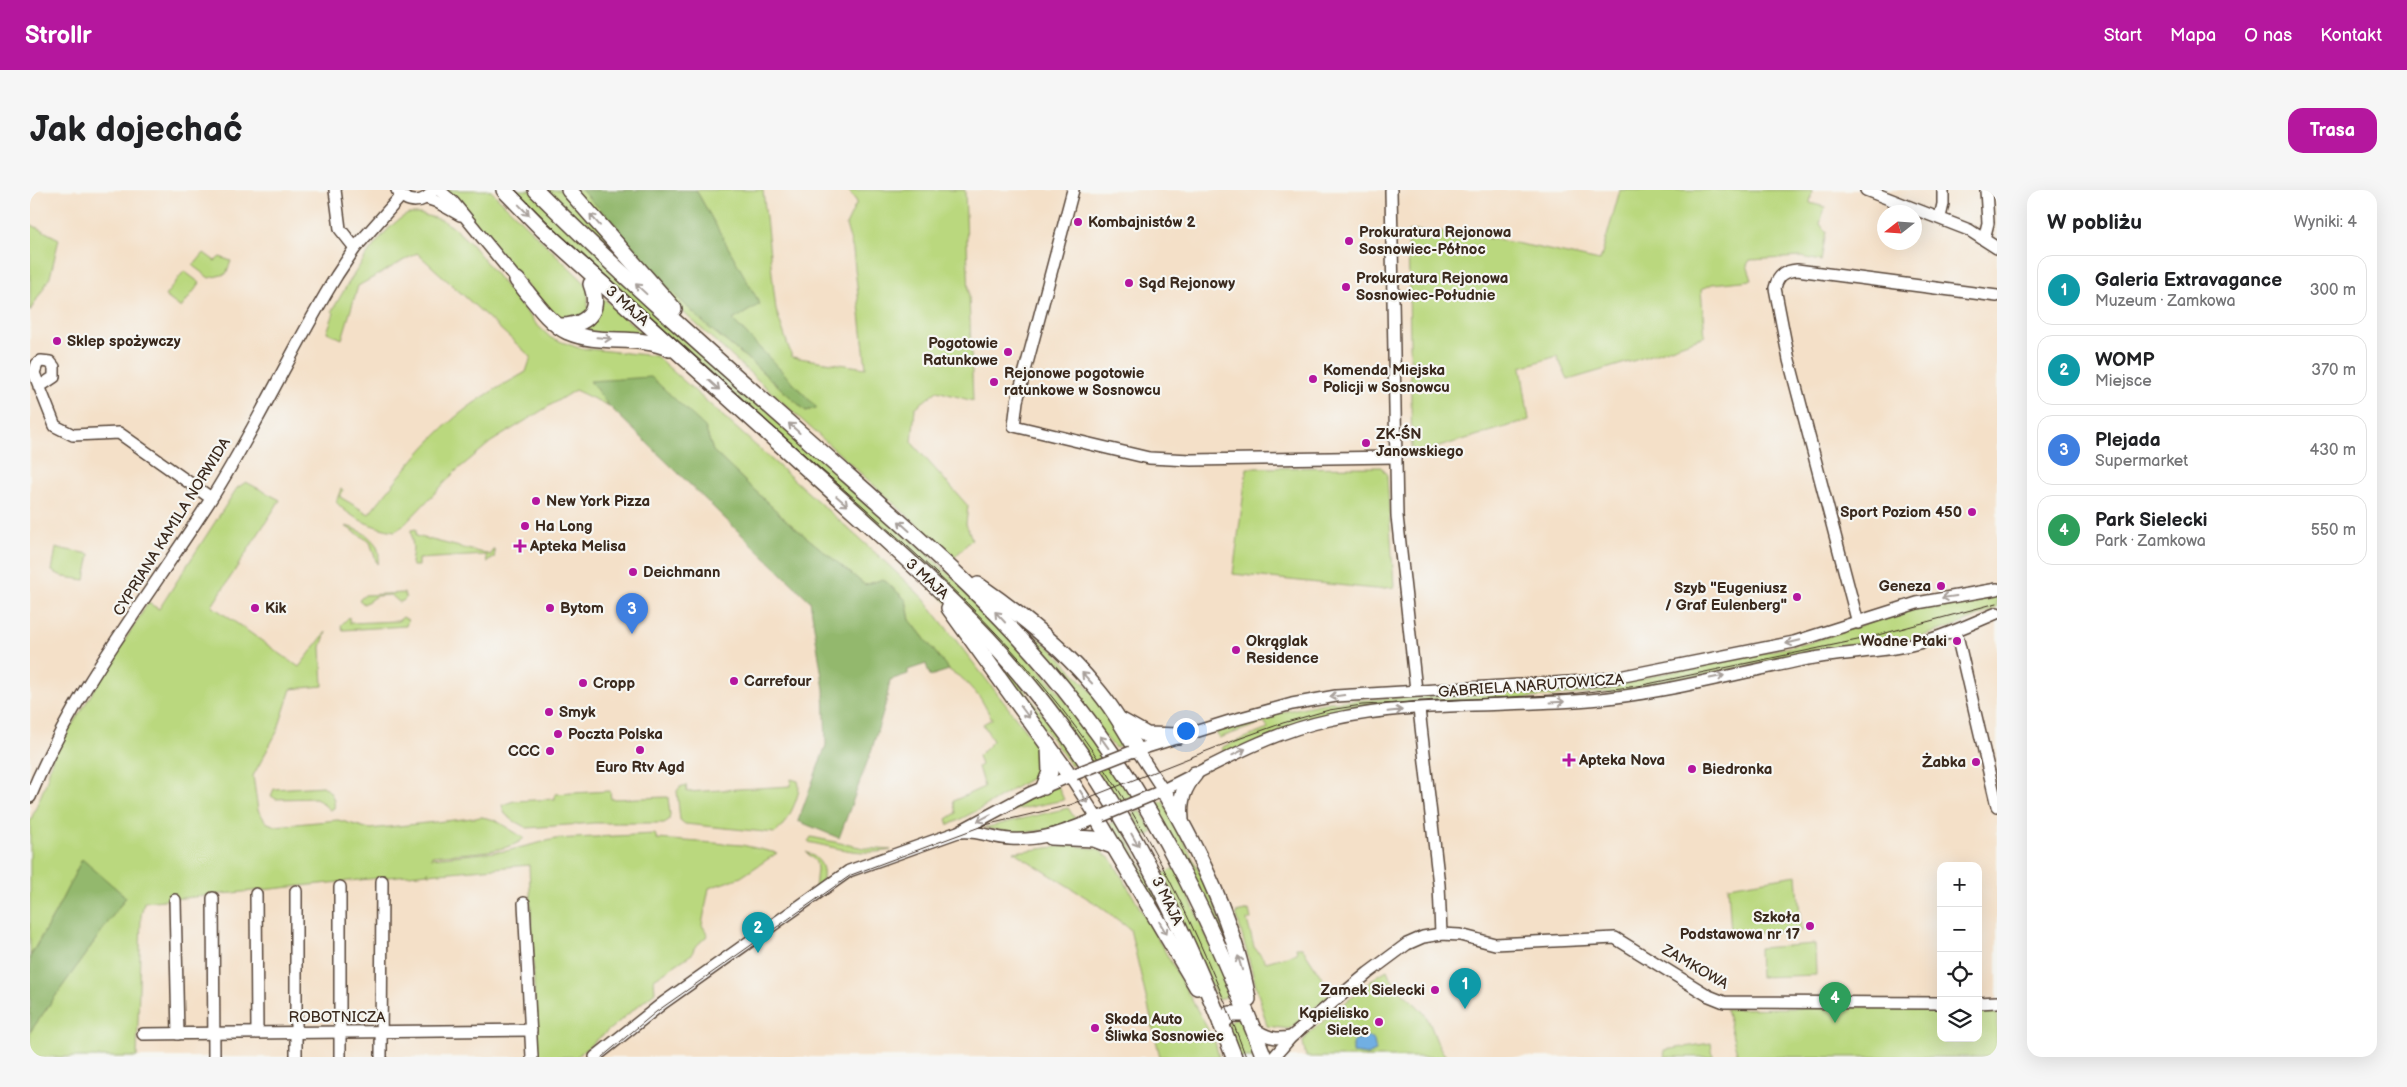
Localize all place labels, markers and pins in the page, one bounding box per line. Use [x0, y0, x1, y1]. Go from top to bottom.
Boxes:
place label: Kombajnistów 2 [1088, 213, 1195, 232]
marker: Kombajnistów 2 [1072, 216, 1084, 228]
place label: Prokuratura Rejonowa Sosnowiec-Północ [1359, 223, 1511, 259]
marker: Prokuratura Rejonowa Sosnowiec-Północ [1343, 235, 1355, 247]
place label: Prokuratura Rejonowa Sosnowiec-Południe [1356, 269, 1508, 305]
place label: Sąd Rejonowy [1139, 274, 1235, 293]
marker: Sąd Rejonowy [1123, 277, 1135, 289]
marker: Prokuratura Rejonowa Sosnowiec-Południe [1340, 281, 1352, 293]
place label: Sklep spożywczy [67, 332, 181, 351]
place label: Pogotowie Ratunkowe [923, 334, 998, 370]
marker: Sklep spożywczy [51, 335, 63, 347]
marker: Pogotowie Ratunkowe [1002, 346, 1014, 358]
place label: Komenda Miejska Policji w Sosnowcu [1323, 361, 1450, 397]
place label: Rejonowe pogotowie ratunkowe w Sosnowcu [1004, 364, 1161, 400]
marker: Komenda Miejska Policji w Sosnowcu [1307, 373, 1319, 385]
marker: Rejonowe pogotowie ratunkowe w Sosnowcu [988, 376, 1000, 388]
place label: ZK-ŚN Janowskiego [1376, 424, 1464, 461]
marker: ZK-ŚN Janowskiego [1360, 437, 1372, 449]
place label: New York Pizza [546, 492, 650, 511]
marker: New York Pizza [530, 495, 542, 507]
place label: Sport Poziom 450 [1840, 503, 1962, 522]
marker: Sport Poziom 450 [1966, 506, 1978, 518]
place label: Ha Long [535, 517, 593, 536]
marker: Ha Long [519, 520, 531, 532]
place label: Apteka Melisa [529, 537, 626, 556]
marker: Apteka Melisa [514, 540, 526, 552]
place label: Deichmann [643, 563, 720, 582]
marker: Deichmann [627, 566, 639, 578]
place label: Geneza [1879, 577, 1931, 596]
place label: Szyb "Eugeniusz / Graf Eulenberg" [1665, 579, 1788, 615]
marker: Geneza [1935, 580, 1947, 592]
marker: Szyb "Eugeniusz / Graf Eulenberg" [1791, 591, 1803, 603]
pin: 3 [616, 593, 648, 634]
place label: Kik [265, 599, 287, 618]
place label: Bytom [560, 599, 604, 618]
marker: Kik [249, 602, 261, 614]
marker: Bytom [544, 602, 556, 614]
place label: Okrąglak Residence [1246, 632, 1319, 668]
place label: Wodne Ptaki [1861, 632, 1947, 651]
marker: Wodne Ptaki [1951, 635, 1963, 647]
marker: Okrąglak Residence [1230, 644, 1242, 656]
place label: Carrefour [744, 672, 813, 691]
place label: Cropp [593, 674, 635, 693]
marker: Carrefour [728, 675, 740, 687]
marker: Cropp [577, 677, 589, 689]
place label: Smyk [559, 703, 596, 722]
marker: Smyk [543, 706, 555, 718]
place label: Poczta Polska [568, 725, 663, 744]
marker: Poczta Polska [552, 728, 564, 740]
place label: CCC [508, 742, 540, 761]
marker: Euro Rtv Agd [634, 744, 646, 756]
marker: CCC [544, 745, 556, 757]
place label: Apteka Nova [1578, 751, 1665, 770]
place label: Żabka [1922, 752, 1966, 772]
marker: Apteka Nova [1563, 754, 1575, 766]
marker: Żabka [1970, 756, 1982, 768]
place label: Euro Rtv Agd [596, 758, 684, 777]
place label: Biedronka [1702, 760, 1772, 779]
marker: Biedronka [1686, 763, 1698, 775]
place label: Szkoła Podstawowa nr 17 [1680, 908, 1800, 944]
pin: 2 [742, 912, 774, 953]
marker: Szkoła Podstawowa nr 17 [1804, 920, 1816, 932]
pin: 1 [1449, 968, 1481, 1009]
place label: Zamek Sielecki [1321, 981, 1425, 1000]
pin: 4 [1819, 982, 1851, 1023]
marker: Zamek Sielecki [1429, 984, 1441, 996]
place label: Kąpielisko Sielec [1299, 1004, 1369, 1040]
place label: Skoda Auto Śliwka Sosnowiec [1105, 1010, 1224, 1046]
marker: Kąpielisko Sielec [1373, 1016, 1385, 1028]
marker: Skoda Auto Śliwka Sosnowiec [1089, 1022, 1101, 1034]

